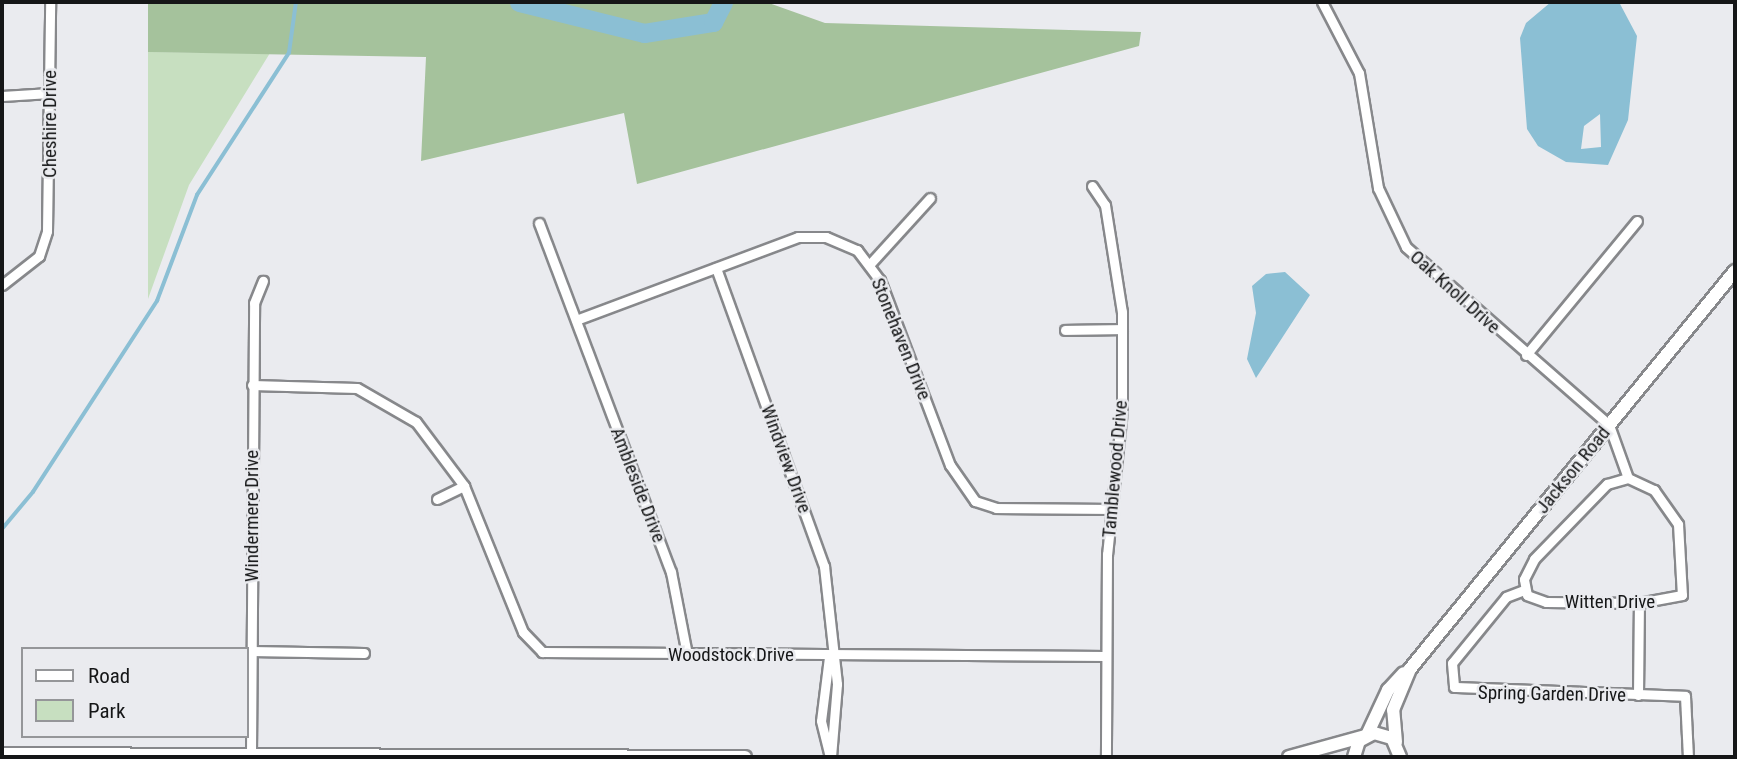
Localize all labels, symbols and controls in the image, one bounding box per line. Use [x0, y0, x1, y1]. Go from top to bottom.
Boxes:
street label: Cheshire Drive [39, 70, 61, 178]
street label: Oak Knoll Drive [1405, 246, 1505, 338]
street label: Stonehaven Drive [866, 275, 936, 403]
street label: Tamblewood Drive [1098, 399, 1132, 539]
street label: Windview Drive [756, 402, 816, 516]
street label: Jackson Road [1531, 422, 1615, 518]
street label: Ambleside Drive [606, 424, 670, 546]
street label: Windermere Drive [241, 450, 263, 582]
street label: Witten Drive [1565, 591, 1655, 613]
street label: Woodstock Drive [668, 644, 794, 666]
legend [21, 647, 248, 738]
text: Road [88, 664, 130, 688]
street label: Spring Garden Drive [1478, 681, 1626, 707]
text: Park [88, 699, 125, 723]

